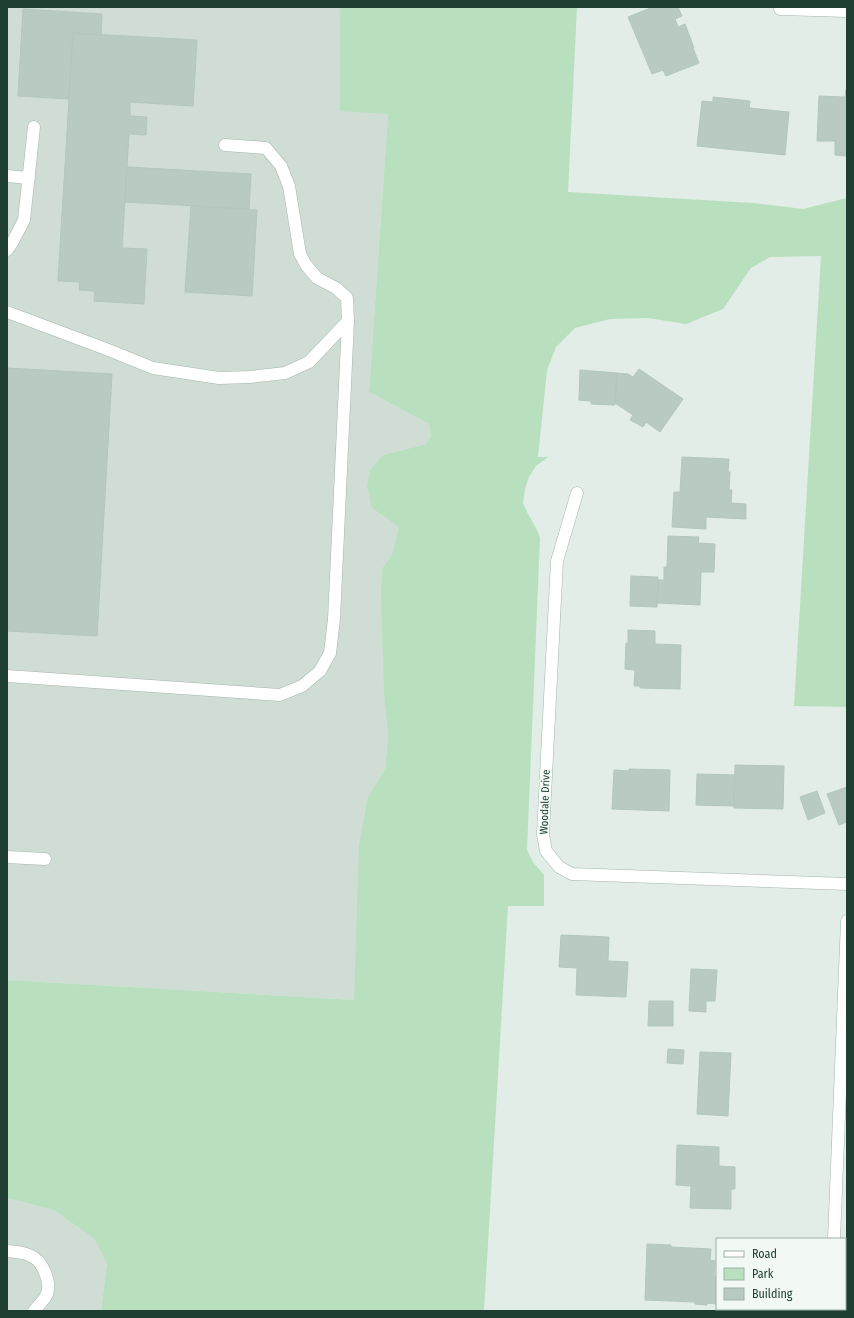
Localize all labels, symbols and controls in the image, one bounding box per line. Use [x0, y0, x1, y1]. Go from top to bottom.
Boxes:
street label: Woodale Drive [537, 769, 553, 835]
legend [716, 1238, 846, 1310]
text: Road [752, 1247, 777, 1261]
text: Park [752, 1267, 774, 1281]
text: Building [752, 1287, 793, 1301]

